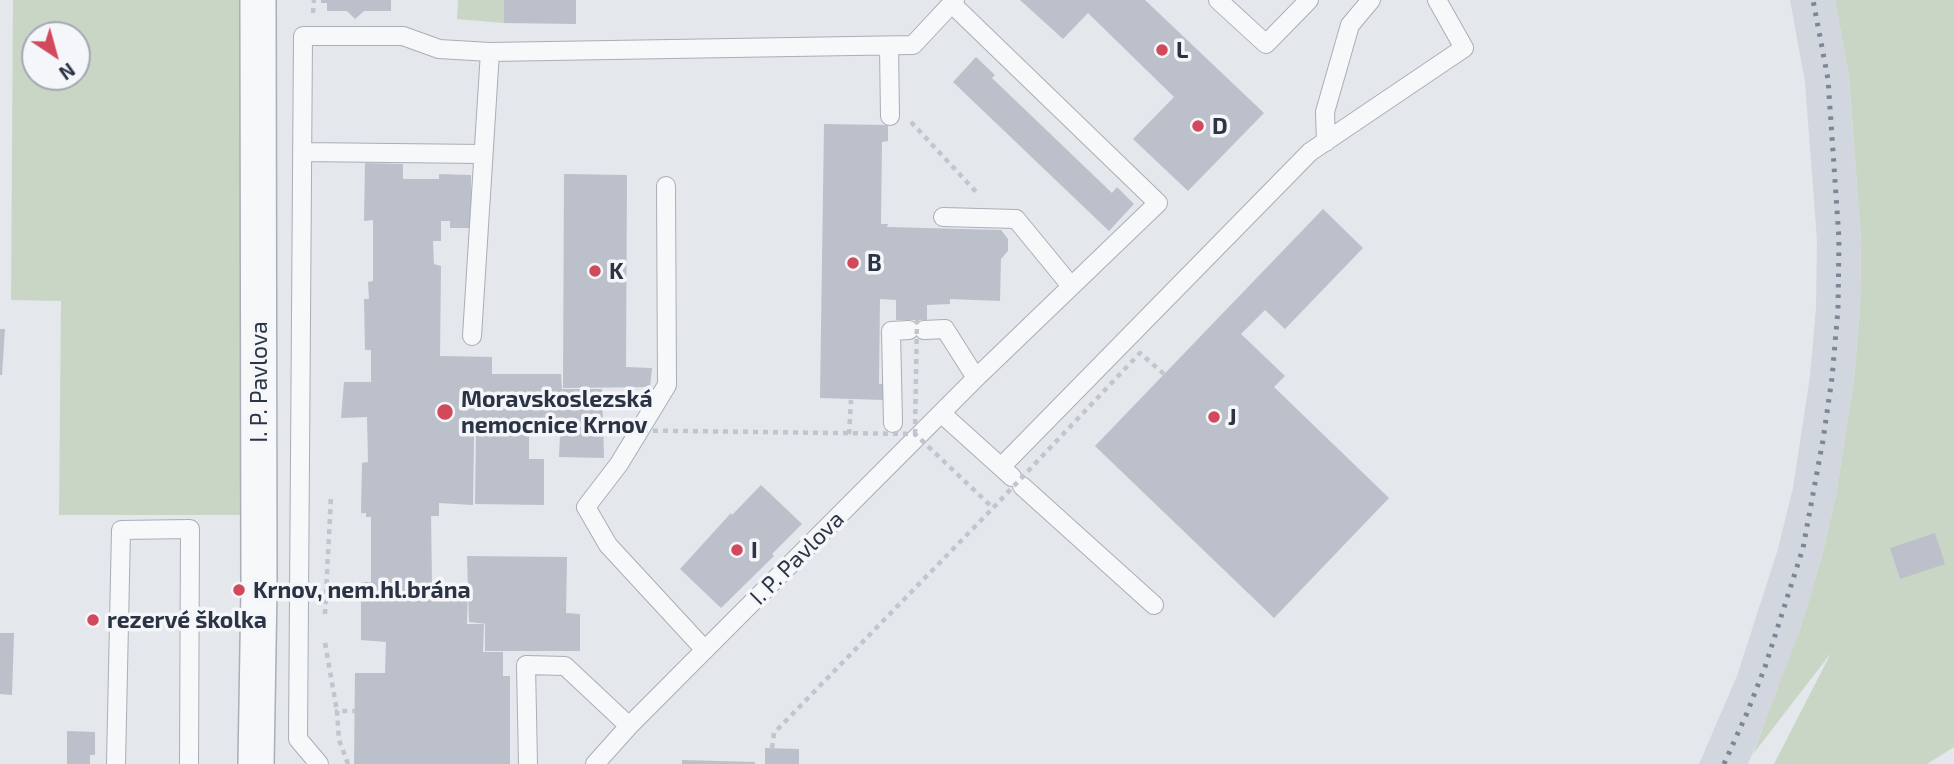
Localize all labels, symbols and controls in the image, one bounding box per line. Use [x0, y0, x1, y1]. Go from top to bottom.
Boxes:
north arrow [21, 21, 91, 91]
place label: L [1176, 36, 1188, 64]
marker: L [1154, 42, 1170, 58]
text: N [55, 58, 80, 85]
place label: D [1212, 112, 1228, 140]
marker: D [1190, 118, 1206, 134]
place label: B [867, 249, 882, 277]
marker: B [845, 255, 861, 271]
place label: K [609, 257, 624, 285]
marker: K [587, 263, 603, 279]
street label: I. P. Pavlova [245, 321, 273, 443]
place label: Moravskoslezská nemocnice Krnov [461, 385, 653, 439]
marker: Moravskoslezská nemocnice Krnov [435, 402, 455, 422]
place label: J [1228, 403, 1237, 431]
marker: J [1206, 409, 1222, 425]
street label: I. P. Pavlova [744, 505, 850, 611]
place label: I [751, 536, 758, 564]
marker: I [729, 542, 745, 558]
place label: Krnov, nem.hl.brána [253, 576, 471, 604]
marker: Krnov, nem.hl.brána [231, 582, 247, 598]
place label: rezervé školka [107, 606, 267, 634]
marker: rezervé školka [85, 612, 101, 628]

